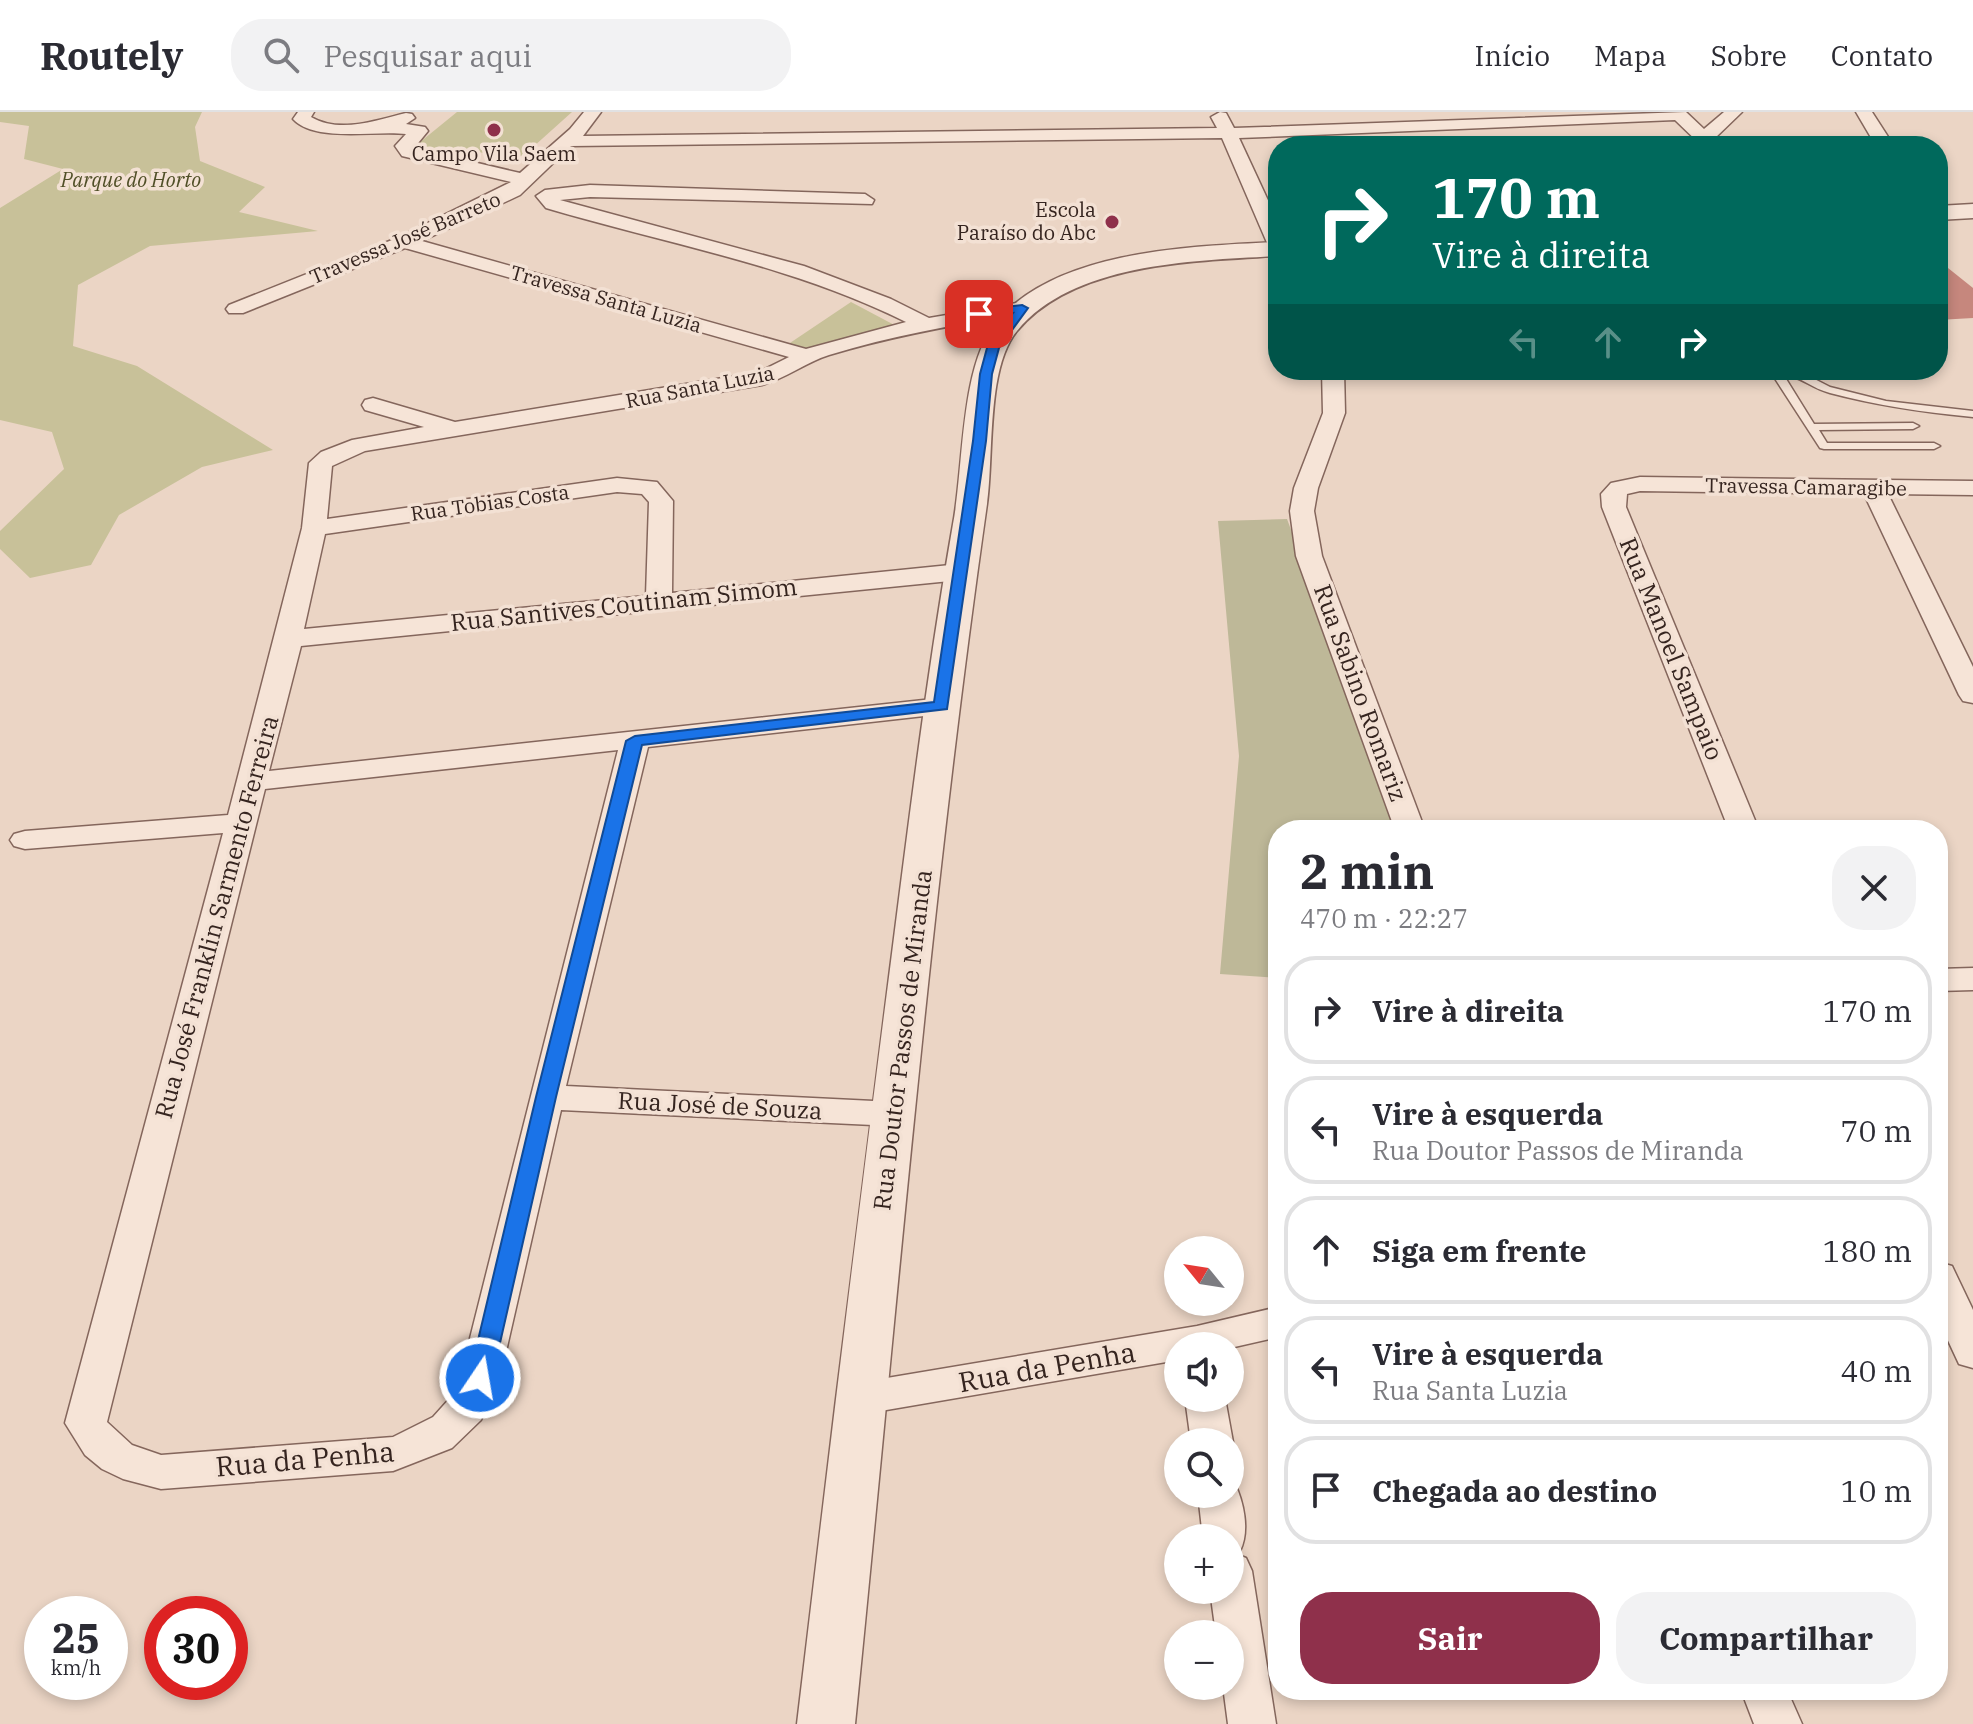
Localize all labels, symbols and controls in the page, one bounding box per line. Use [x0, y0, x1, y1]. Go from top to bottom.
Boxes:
search box [231, 19, 791, 91]
text: Routely [40, 31, 183, 80]
icon: search [259, 33, 303, 77]
text: Pesquisar aqui [323, 36, 532, 75]
text: Início [1475, 37, 1550, 74]
text: Mapa [1594, 37, 1666, 74]
text: Sobre [1710, 37, 1787, 74]
text: Contato [1831, 37, 1933, 74]
marker: Campo Vila Saem [485, 121, 503, 139]
place label: Campo Vila Saem [412, 140, 576, 167]
text: 170 m [1432, 161, 1600, 233]
park label: Parque do Horto [60, 166, 201, 193]
icon: right [1300, 168, 1404, 272]
street label: Travessa José Barreto [305, 185, 504, 290]
place label: Escola Paraíso do Abc [957, 196, 1096, 246]
marker: Escola Paraíso do Abc [1103, 213, 1121, 231]
text: Vire à direita [1432, 231, 1650, 278]
street label: Travessa Santa Luzia [507, 258, 705, 339]
pin [945, 280, 1013, 348]
icon: arrive [957, 292, 1001, 336]
icon: left [1502, 320, 1546, 364]
icon: ahead [1586, 320, 1630, 364]
icon: right [1670, 320, 1714, 364]
street label: Rua Santa Luzia [623, 359, 777, 414]
street label: Travessa Camaragibe [1705, 471, 1907, 502]
street label: Rua Tobias Costa [409, 478, 571, 527]
street label: Rua Manoel Sampaio [1613, 532, 1731, 765]
street label: Rua Santives Coutinam Simom [449, 570, 799, 638]
street label: Rua Sabino Romariz [1307, 580, 1415, 806]
street label: Rua José Franklin Sarmento Ferreira [147, 712, 285, 1122]
text: 2 min [1300, 840, 1434, 902]
button: close [1832, 846, 1916, 930]
street label: Rua Doutor Passos de Miranda [865, 868, 939, 1212]
text: 470 m · 22:27 [1300, 901, 1468, 935]
icon: right [1304, 988, 1348, 1032]
text: Vire à direita [1372, 991, 1564, 1030]
text: 170 m [1822, 991, 1912, 1030]
street label: Rua José de Souza [617, 1084, 823, 1126]
text: Vire à esquerda [1372, 1094, 1603, 1133]
icon: left [1304, 1108, 1348, 1152]
text: 70 m [1840, 1111, 1912, 1150]
text: Rua Doutor Passos de Miranda [1372, 1133, 1744, 1167]
icon: ahead [1304, 1228, 1348, 1272]
text: Siga em frente [1372, 1231, 1587, 1270]
text: 180 m [1822, 1231, 1912, 1270]
north arrow [1164, 1236, 1244, 1316]
map controls [1164, 1236, 1244, 1700]
button: sound [1164, 1332, 1244, 1412]
street label: Rua da Penha [955, 1333, 1138, 1400]
text: Vire à esquerda [1372, 1334, 1603, 1373]
position arrow [438, 1336, 522, 1420]
icon: left [1304, 1348, 1348, 1392]
text: 40 m [1840, 1351, 1912, 1390]
text: Rua Santa Luzia [1372, 1373, 1568, 1407]
button: search [1164, 1428, 1244, 1508]
street label: Rua da Penha [214, 1432, 396, 1485]
icon: arrive [1304, 1468, 1348, 1512]
text: Chegada ao destino [1372, 1471, 1657, 1510]
text: 10 m [1840, 1471, 1912, 1510]
button: + [1164, 1524, 1244, 1604]
button: Sair [1300, 1592, 1600, 1684]
button: Compartilhar [1616, 1592, 1916, 1684]
speed limit sign: 30 [144, 1596, 248, 1700]
text: 25 [52, 1612, 100, 1664]
button: − [1164, 1620, 1244, 1700]
text: km/h [51, 1654, 101, 1681]

